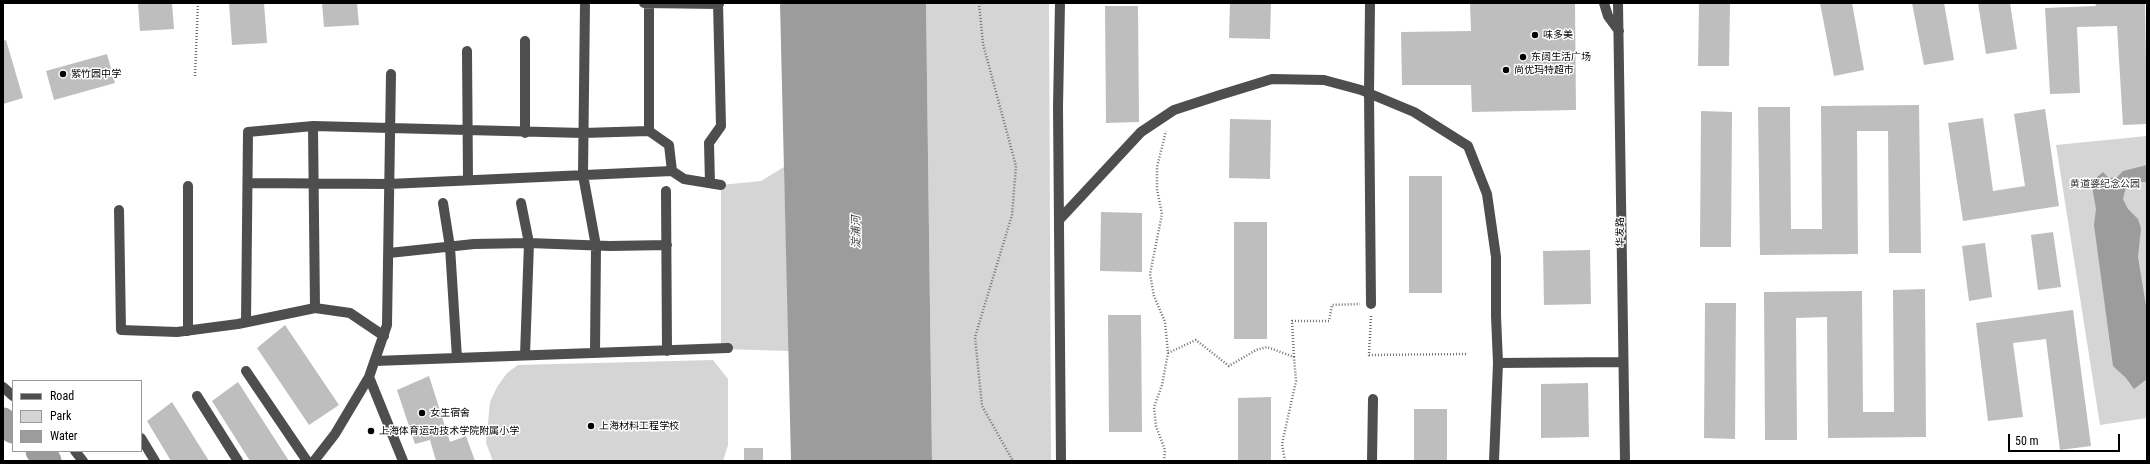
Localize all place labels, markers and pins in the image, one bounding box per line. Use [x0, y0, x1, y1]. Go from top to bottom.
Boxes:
place label: 味多美 [1543, 29, 1573, 41]
marker: 味多美 [1530, 30, 1540, 40]
place label: 东阔生活广场 [1531, 51, 1591, 63]
marker: 东阔生活广场 [1518, 52, 1528, 62]
place label: 尚优玛特超市 [1514, 64, 1574, 76]
marker: 尚优玛特超市 [1501, 65, 1511, 75]
place label: 紫竹园中学 [71, 68, 121, 80]
marker: 紫竹园中学 [58, 69, 68, 79]
place label: 女生宿舍 [430, 407, 470, 419]
marker: 女生宿舍 [417, 408, 427, 418]
place label: 上海材料工程学校 [599, 420, 679, 432]
marker: 上海材料工程学校 [586, 421, 596, 431]
place label: 上海体育运动技术学院附属小学 [379, 425, 519, 437]
marker: 上海体育运动技术学院附属小学 [366, 426, 376, 436]

